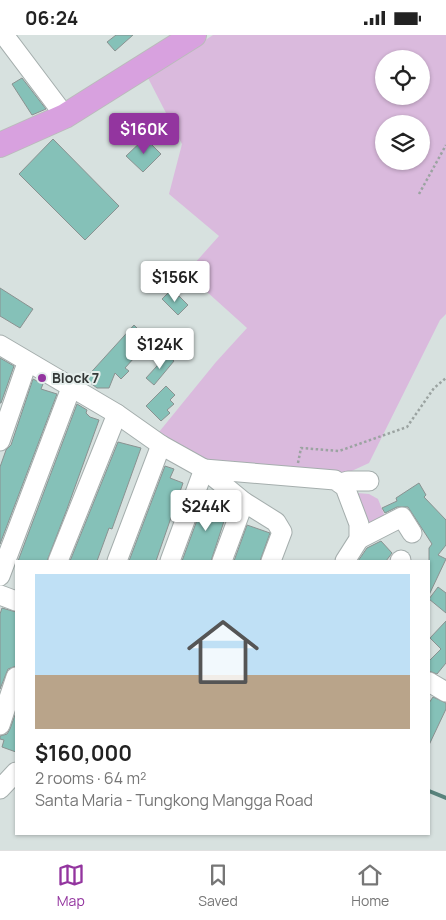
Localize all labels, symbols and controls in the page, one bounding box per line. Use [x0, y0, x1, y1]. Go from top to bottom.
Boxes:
text: 06:24 [25, 5, 78, 31]
map controls [375, 50, 430, 170]
button: locate [375, 50, 430, 105]
pin: $160K [109, 113, 179, 155]
button: layers [375, 115, 430, 170]
text: $160K [120, 118, 168, 140]
pin: $156K [140, 261, 210, 303]
text: $156K [152, 266, 198, 288]
pin: $124K [125, 327, 195, 370]
text: $124K [137, 333, 183, 355]
place label: Block 7 [52, 368, 99, 387]
marker: Block 7 [36, 372, 48, 384]
pin: $244K [171, 489, 241, 532]
text: $244K [182, 495, 230, 517]
icon: home [178, 607, 268, 697]
text: $160,000 [35, 739, 132, 767]
text: 2 rooms · 64 m² [35, 767, 146, 789]
text: Santa Maria - Tungkong Mangga Road [35, 789, 313, 811]
tab: Map [57, 861, 85, 910]
tab: Saved [198, 861, 238, 910]
tab: Home [351, 861, 389, 910]

